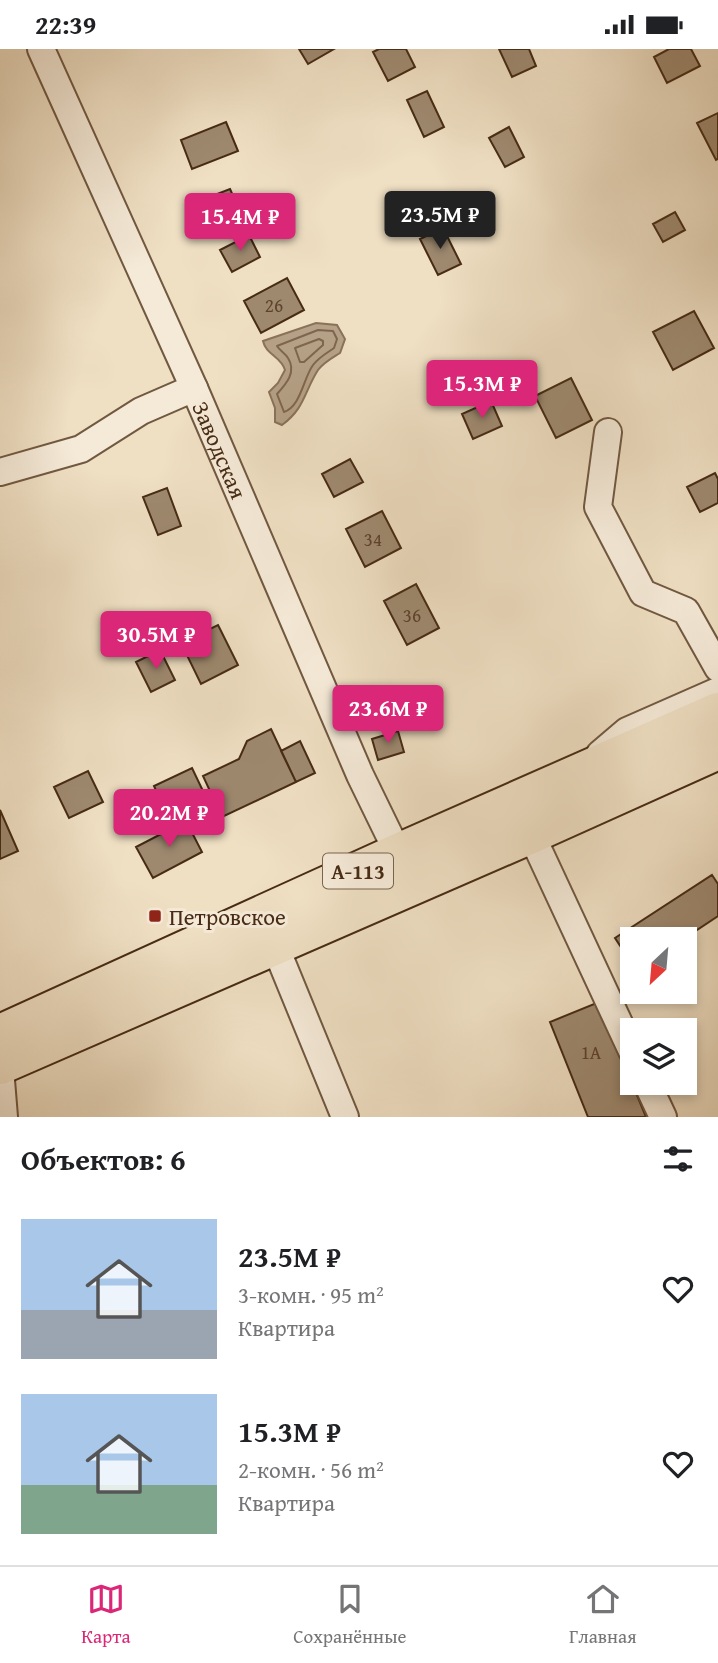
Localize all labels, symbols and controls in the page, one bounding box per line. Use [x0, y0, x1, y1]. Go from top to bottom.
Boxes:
text: 22:39 [35, 5, 96, 44]
pin: 23.5M ₽ [375, 191, 505, 251]
pin: 15.4M ₽ [175, 193, 305, 253]
text: 23.5M ₽ [400, 197, 480, 230]
text: 15.4M ₽ [200, 199, 280, 232]
house number: 26 [265, 291, 283, 319]
pin: 15.3M ₽ [417, 361, 547, 420]
text: 15.3M ₽ [442, 366, 522, 399]
street label: Заводская [185, 396, 256, 504]
house number: 34 [364, 525, 382, 553]
house number: 36 [403, 601, 421, 629]
pin: 30.5M ₽ [91, 611, 221, 671]
text: 30.5M ₽ [116, 617, 196, 650]
pin: 23.6M ₽ [323, 685, 453, 745]
text: 23.6M ₽ [348, 691, 428, 724]
pin: 20.2M ₽ [104, 789, 234, 849]
text: 20.2M ₽ [129, 795, 209, 828]
road number: А-113 [323, 853, 393, 889]
place label: Петровское [169, 900, 286, 933]
marker: Петровское [147, 908, 163, 924]
north arrow [620, 927, 696, 1005]
map controls [620, 927, 697, 1095]
button: layers [620, 1018, 697, 1095]
house number: 1А [581, 1038, 602, 1066]
text: Объектов: 6 [21, 1137, 185, 1181]
icon: filters [659, 1140, 697, 1178]
text: 23.5M ₽ [238, 1234, 341, 1278]
icon: home [77, 1247, 161, 1331]
icon: heart [659, 1270, 697, 1308]
text: 3-комн. · 95 m² [238, 1278, 384, 1311]
text: Квартира [238, 1311, 335, 1344]
text: 15.3M ₽ [238, 1409, 341, 1453]
icon: home [77, 1422, 161, 1506]
icon: heart [659, 1445, 697, 1483]
text: 2-комн. · 56 m² [238, 1453, 384, 1486]
text: Квартира [238, 1486, 335, 1519]
tab: Карта [81, 1580, 131, 1650]
tab: Сохранённые [293, 1580, 406, 1650]
tab: Главная [569, 1580, 637, 1650]

